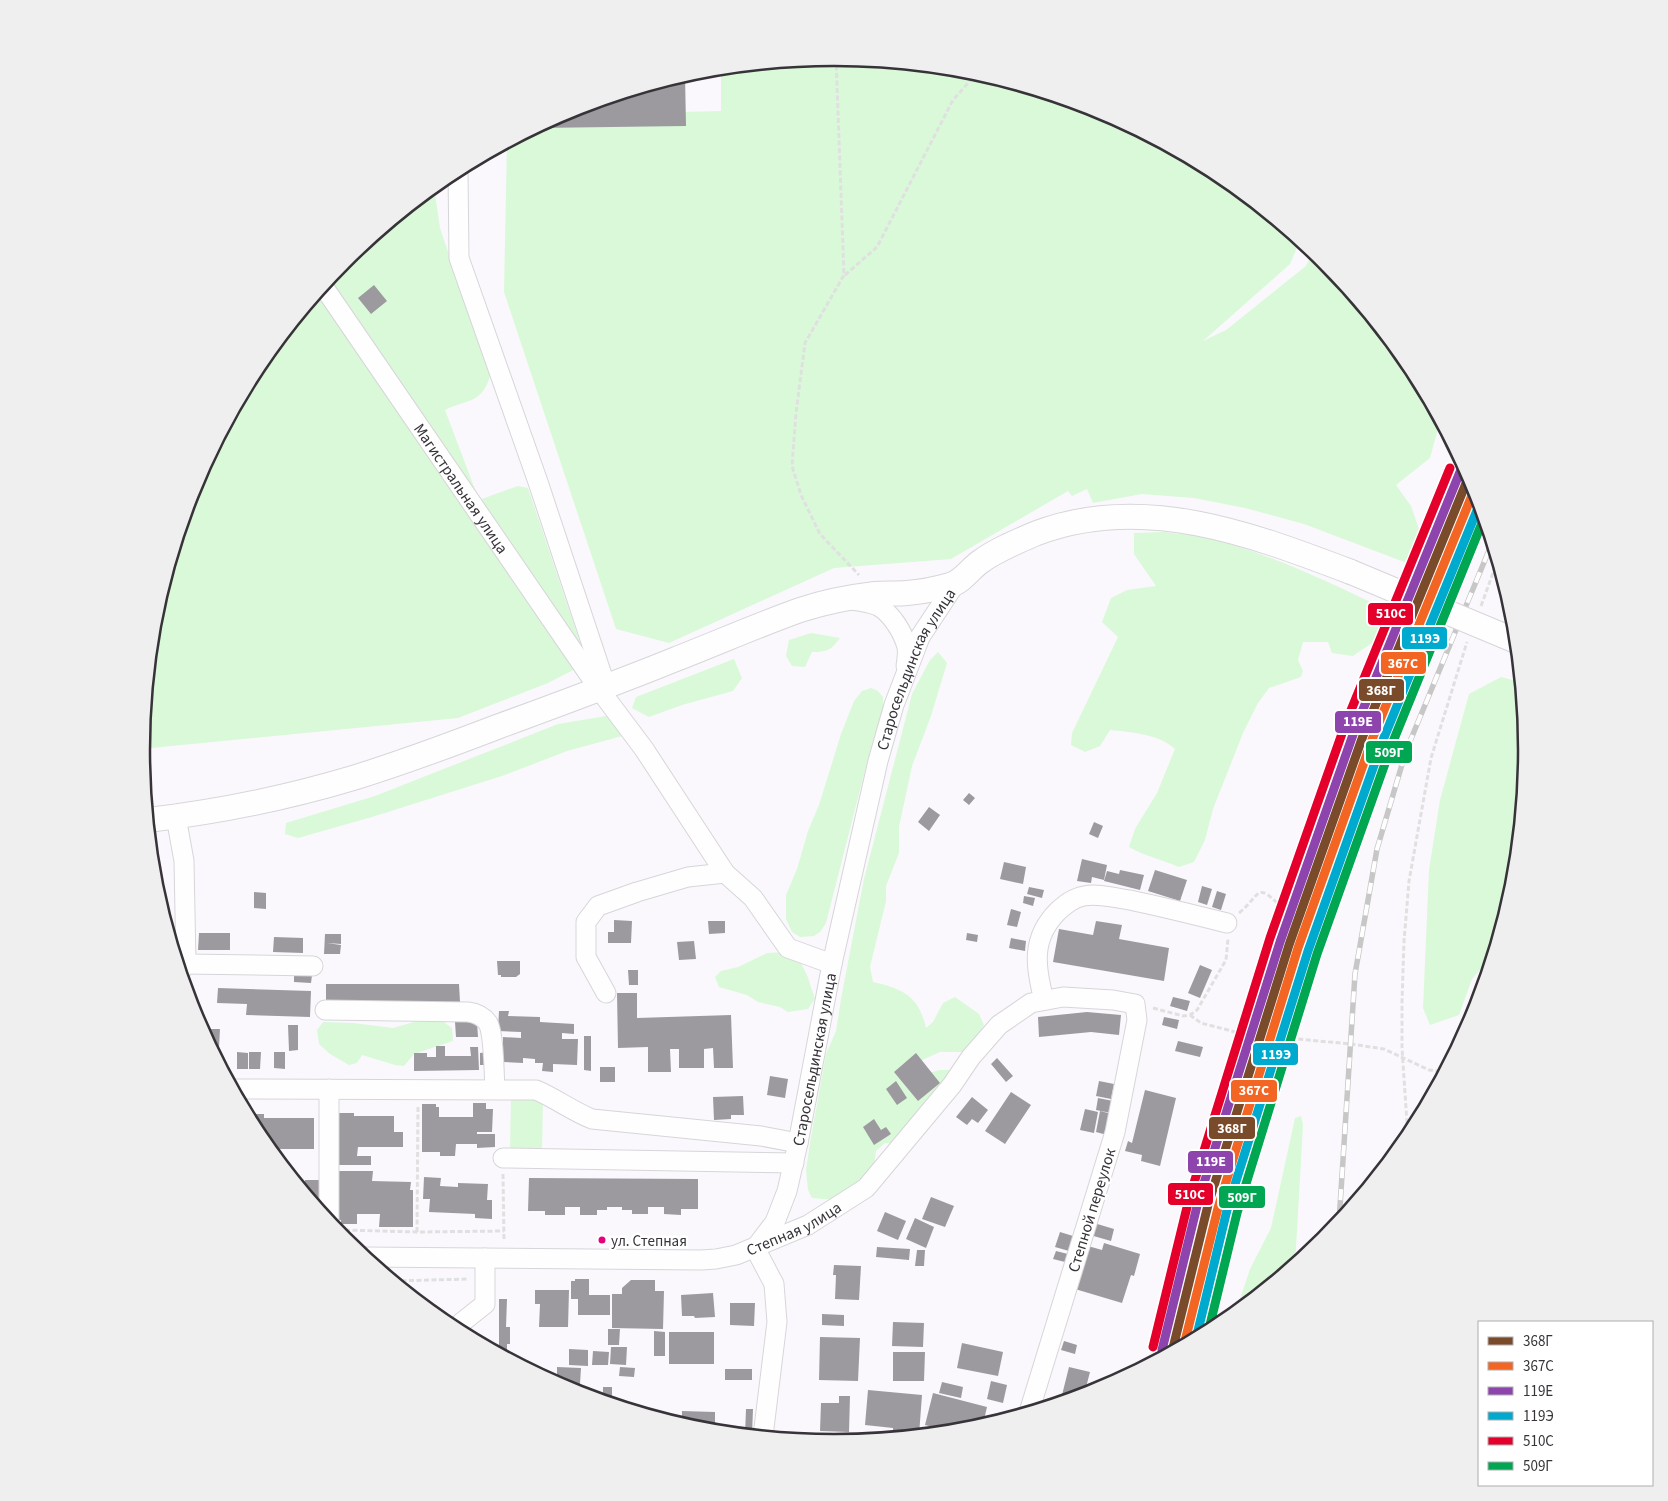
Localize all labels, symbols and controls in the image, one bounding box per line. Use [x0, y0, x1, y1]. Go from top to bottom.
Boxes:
street label: Магистральная улица [408, 419, 513, 558]
street label: Старосельдинская улица [872, 584, 961, 753]
line badge: 510С [1367, 602, 1414, 626]
text: 510С [1376, 604, 1406, 624]
line badge: 119Э [1401, 626, 1448, 650]
text: 119Э [1410, 629, 1440, 649]
line badge: 367С [1380, 651, 1427, 675]
text: 367С [1388, 654, 1418, 674]
line badge: 368Г [1358, 678, 1405, 702]
text: 368Г [1366, 681, 1396, 701]
line badge: 119Е [1334, 710, 1382, 734]
text: 119Е [1343, 712, 1373, 732]
line badge: 509Г [1365, 740, 1413, 764]
text: 509Г [1374, 743, 1404, 763]
street label: Старосельдинская улица [788, 971, 842, 1148]
line badge: 119Э [1252, 1042, 1299, 1066]
text: 119Э [1261, 1045, 1291, 1065]
line badge: 367С [1230, 1079, 1278, 1103]
text: 367С [1239, 1081, 1269, 1101]
line badge: 368Г [1208, 1116, 1256, 1140]
text: 368Г [1217, 1119, 1247, 1139]
street label: Степной переулок [1063, 1145, 1121, 1275]
line badge: 119Е [1187, 1150, 1234, 1174]
text: 119Е [1196, 1152, 1226, 1172]
line badge: 510С [1167, 1182, 1214, 1206]
text: 510С [1175, 1185, 1205, 1205]
line badge: 509Г [1218, 1185, 1266, 1209]
text: 509Г [1227, 1188, 1257, 1208]
street label: Степная улица [743, 1197, 846, 1261]
place label: ул. Степная [611, 1231, 687, 1252]
marker: ул. Степная [597, 1235, 607, 1245]
legend [1478, 1321, 1653, 1486]
text: 368Г [1523, 1331, 1553, 1352]
text: 367С [1523, 1356, 1554, 1377]
text: 119Е [1523, 1381, 1553, 1402]
text: 119Э [1523, 1406, 1554, 1427]
text: 510С [1523, 1431, 1554, 1452]
text: 509Г [1523, 1456, 1553, 1477]

